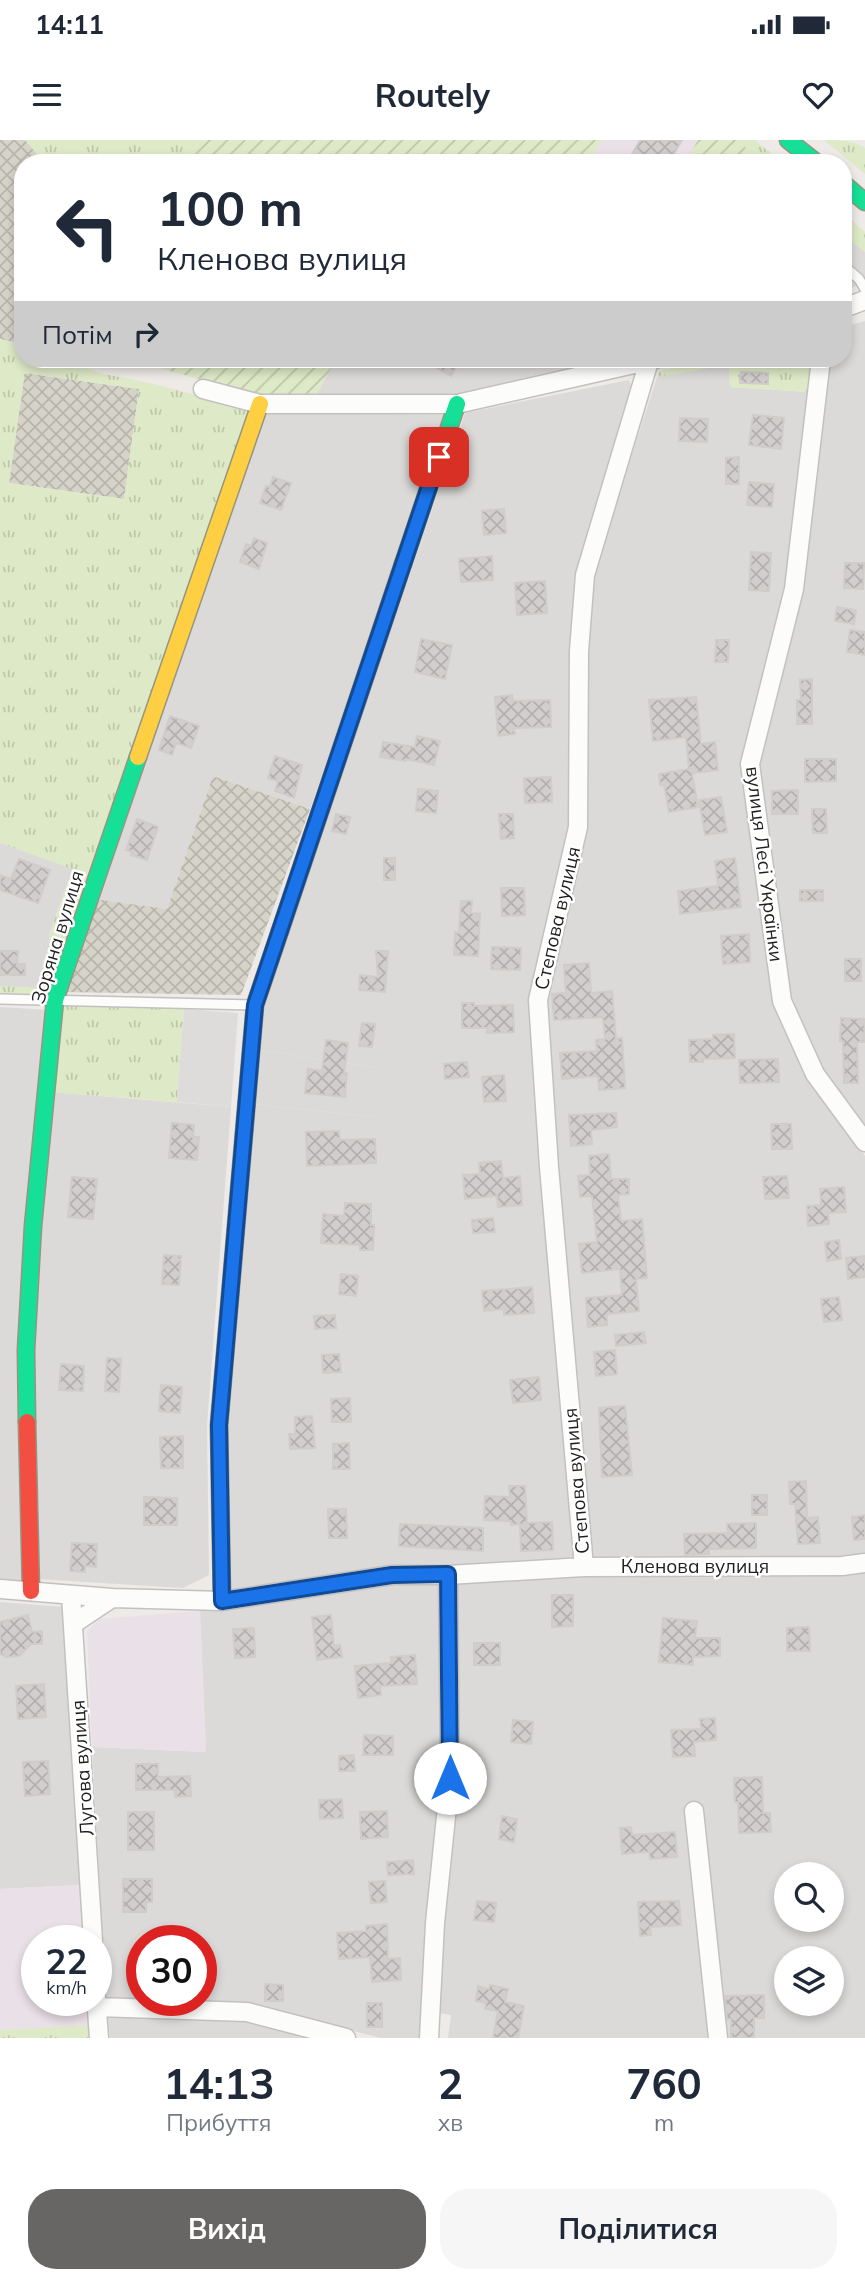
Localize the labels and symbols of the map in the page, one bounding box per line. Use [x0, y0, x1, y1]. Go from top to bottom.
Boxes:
pin [409, 427, 469, 487]
street label: вулиця Лесі Українки [741, 765, 789, 963]
street label: Степова вулиця [529, 844, 585, 992]
street label: Зоряна вулиця [25, 867, 89, 1007]
street label: Степова вулиця [558, 1407, 594, 1555]
street label: Кленова вулиця [621, 1554, 769, 1578]
street label: Лугова вулиця [65, 1699, 99, 1837]
position arrow [413, 1741, 487, 1815]
speed limit sign: 30 [126, 1925, 217, 2016]

